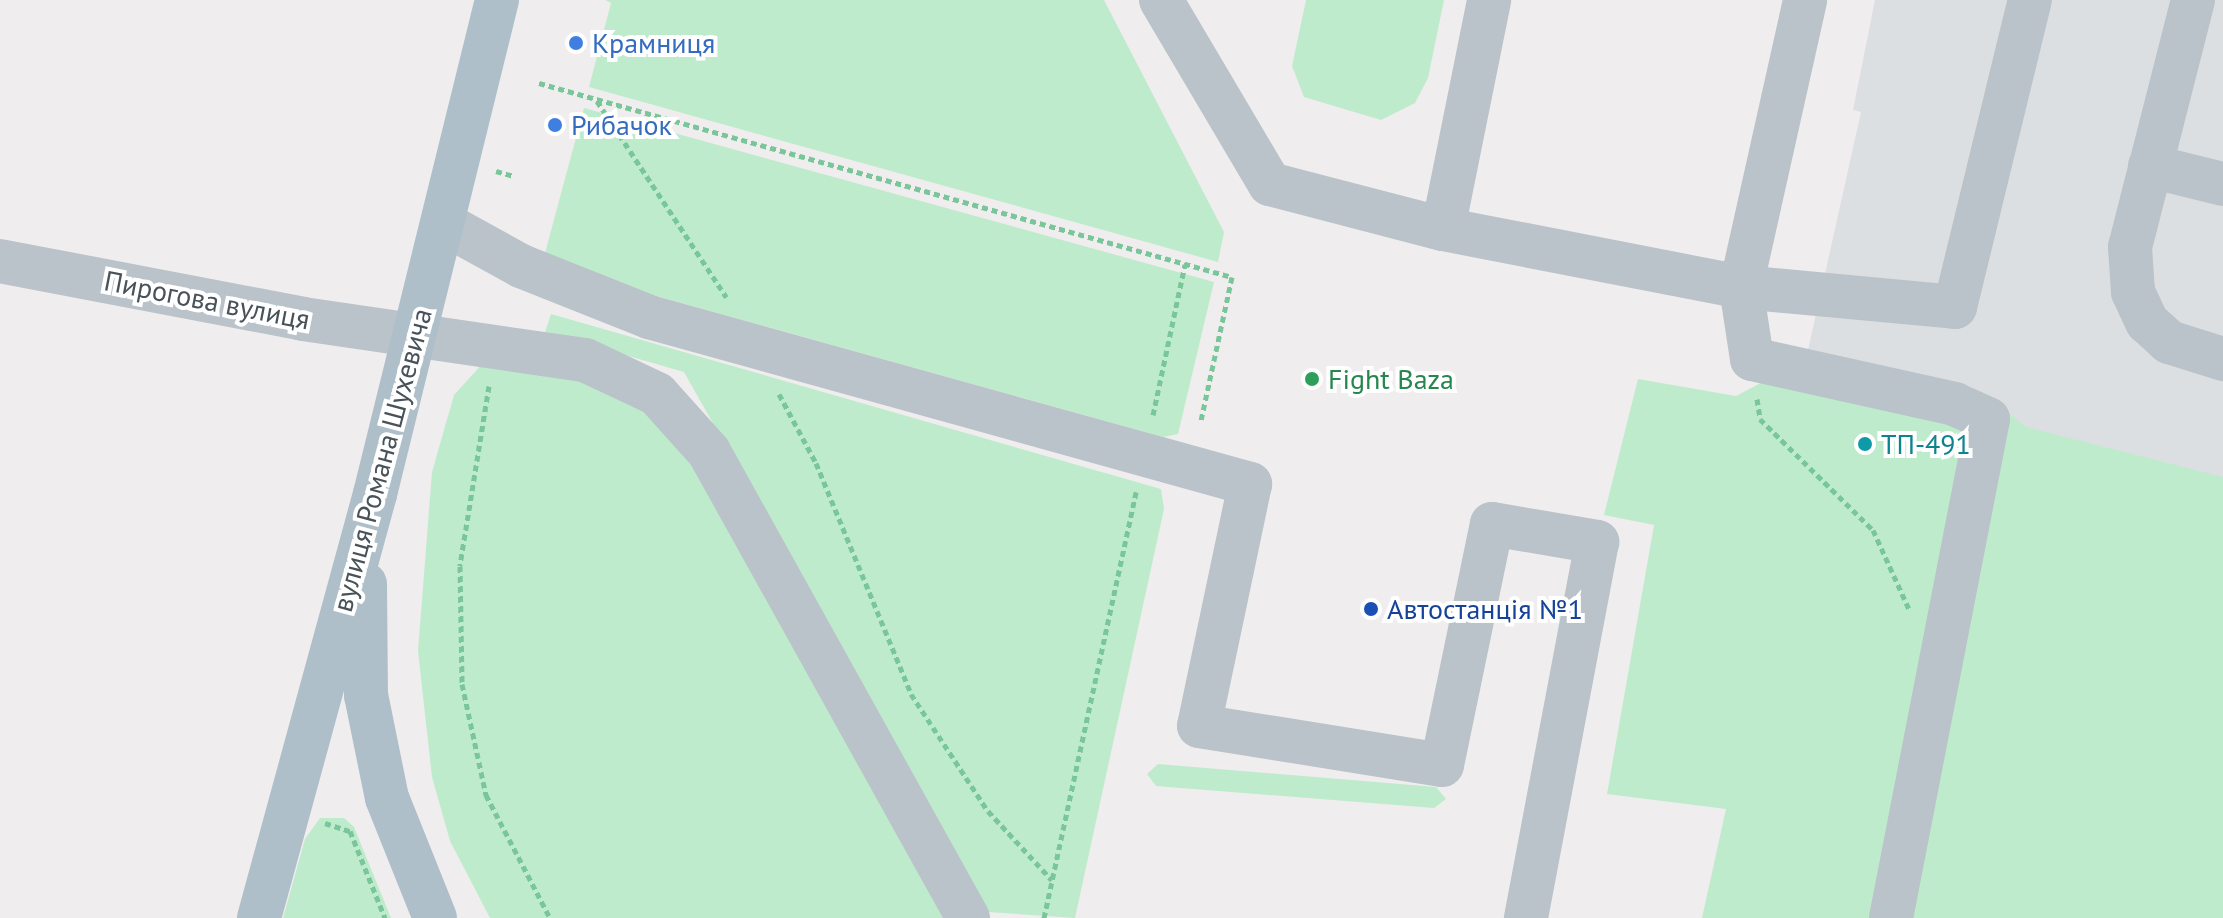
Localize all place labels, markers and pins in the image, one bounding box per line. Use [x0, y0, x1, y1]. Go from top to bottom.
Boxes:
place label: Крамниця [592, 26, 715, 60]
marker: Крамниця [567, 34, 585, 52]
place label: Рибачок [571, 108, 672, 142]
marker: Рибачок [546, 116, 564, 134]
place label: Fight Baza [1328, 362, 1454, 396]
marker: Fight Baza [1303, 370, 1321, 388]
place label: ТП-491 [1881, 427, 1971, 461]
marker: ТП-491 [1856, 435, 1874, 453]
place label: Автостанція №1 [1387, 592, 1583, 626]
marker: Автостанція №1 [1362, 600, 1380, 618]

